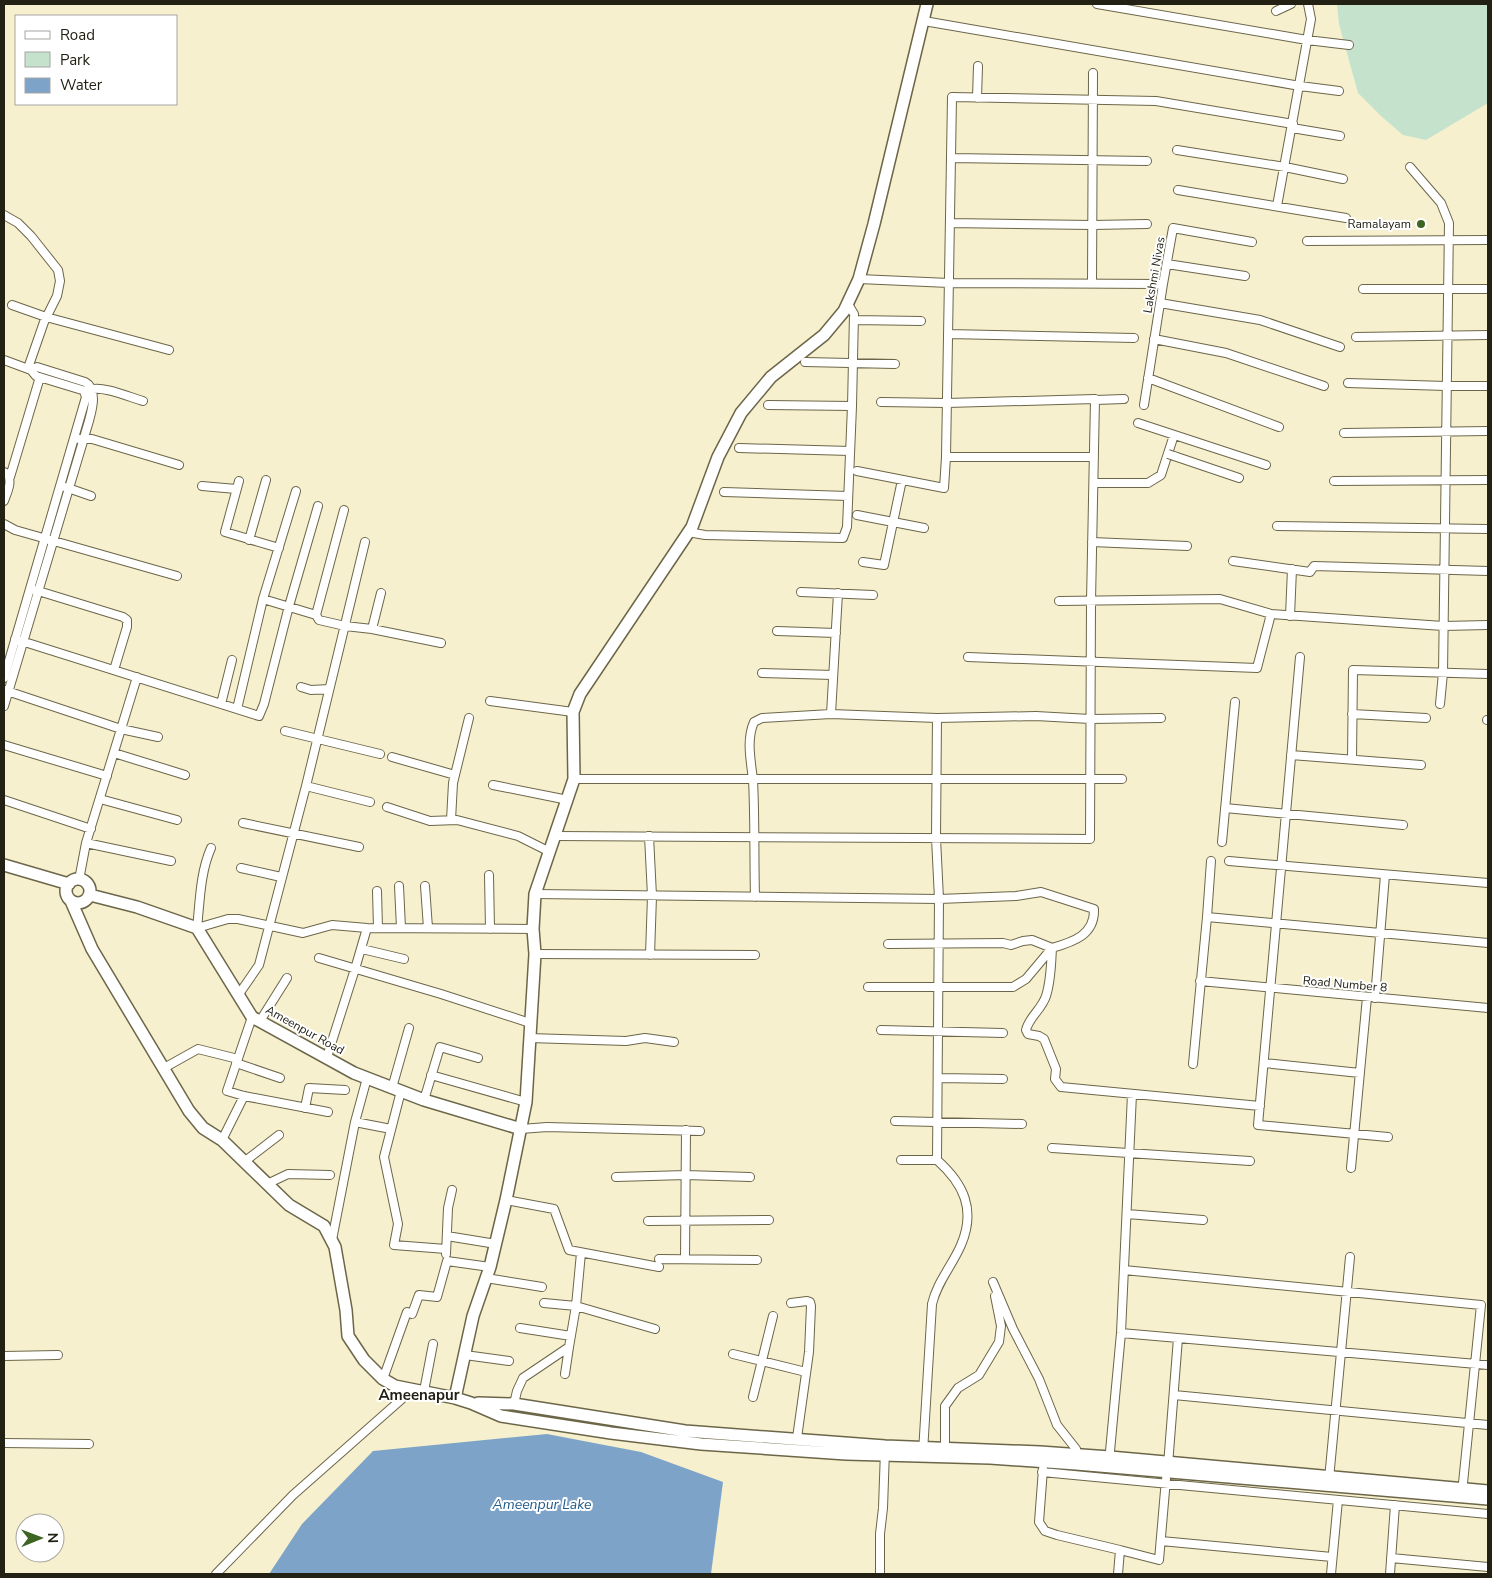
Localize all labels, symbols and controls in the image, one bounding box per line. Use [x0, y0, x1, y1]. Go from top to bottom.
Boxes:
legend [15, 15, 178, 105]
text: Road [60, 25, 95, 45]
text: Park [60, 50, 90, 70]
text: Water [60, 75, 103, 95]
place label: Ramalayam [1347, 216, 1411, 232]
marker: Ramalayam [1415, 218, 1427, 230]
street label: Lakshmi Nivas [1139, 235, 1169, 314]
street label: Road Number 8 [1302, 972, 1388, 996]
street label: Ameenpur Road [263, 1002, 347, 1058]
district label: Ameenapur [378, 1385, 460, 1405]
water label: Ameenpur Lake [492, 1495, 592, 1514]
north arrow [15, 1513, 65, 1563]
text: N [43, 1532, 62, 1543]

